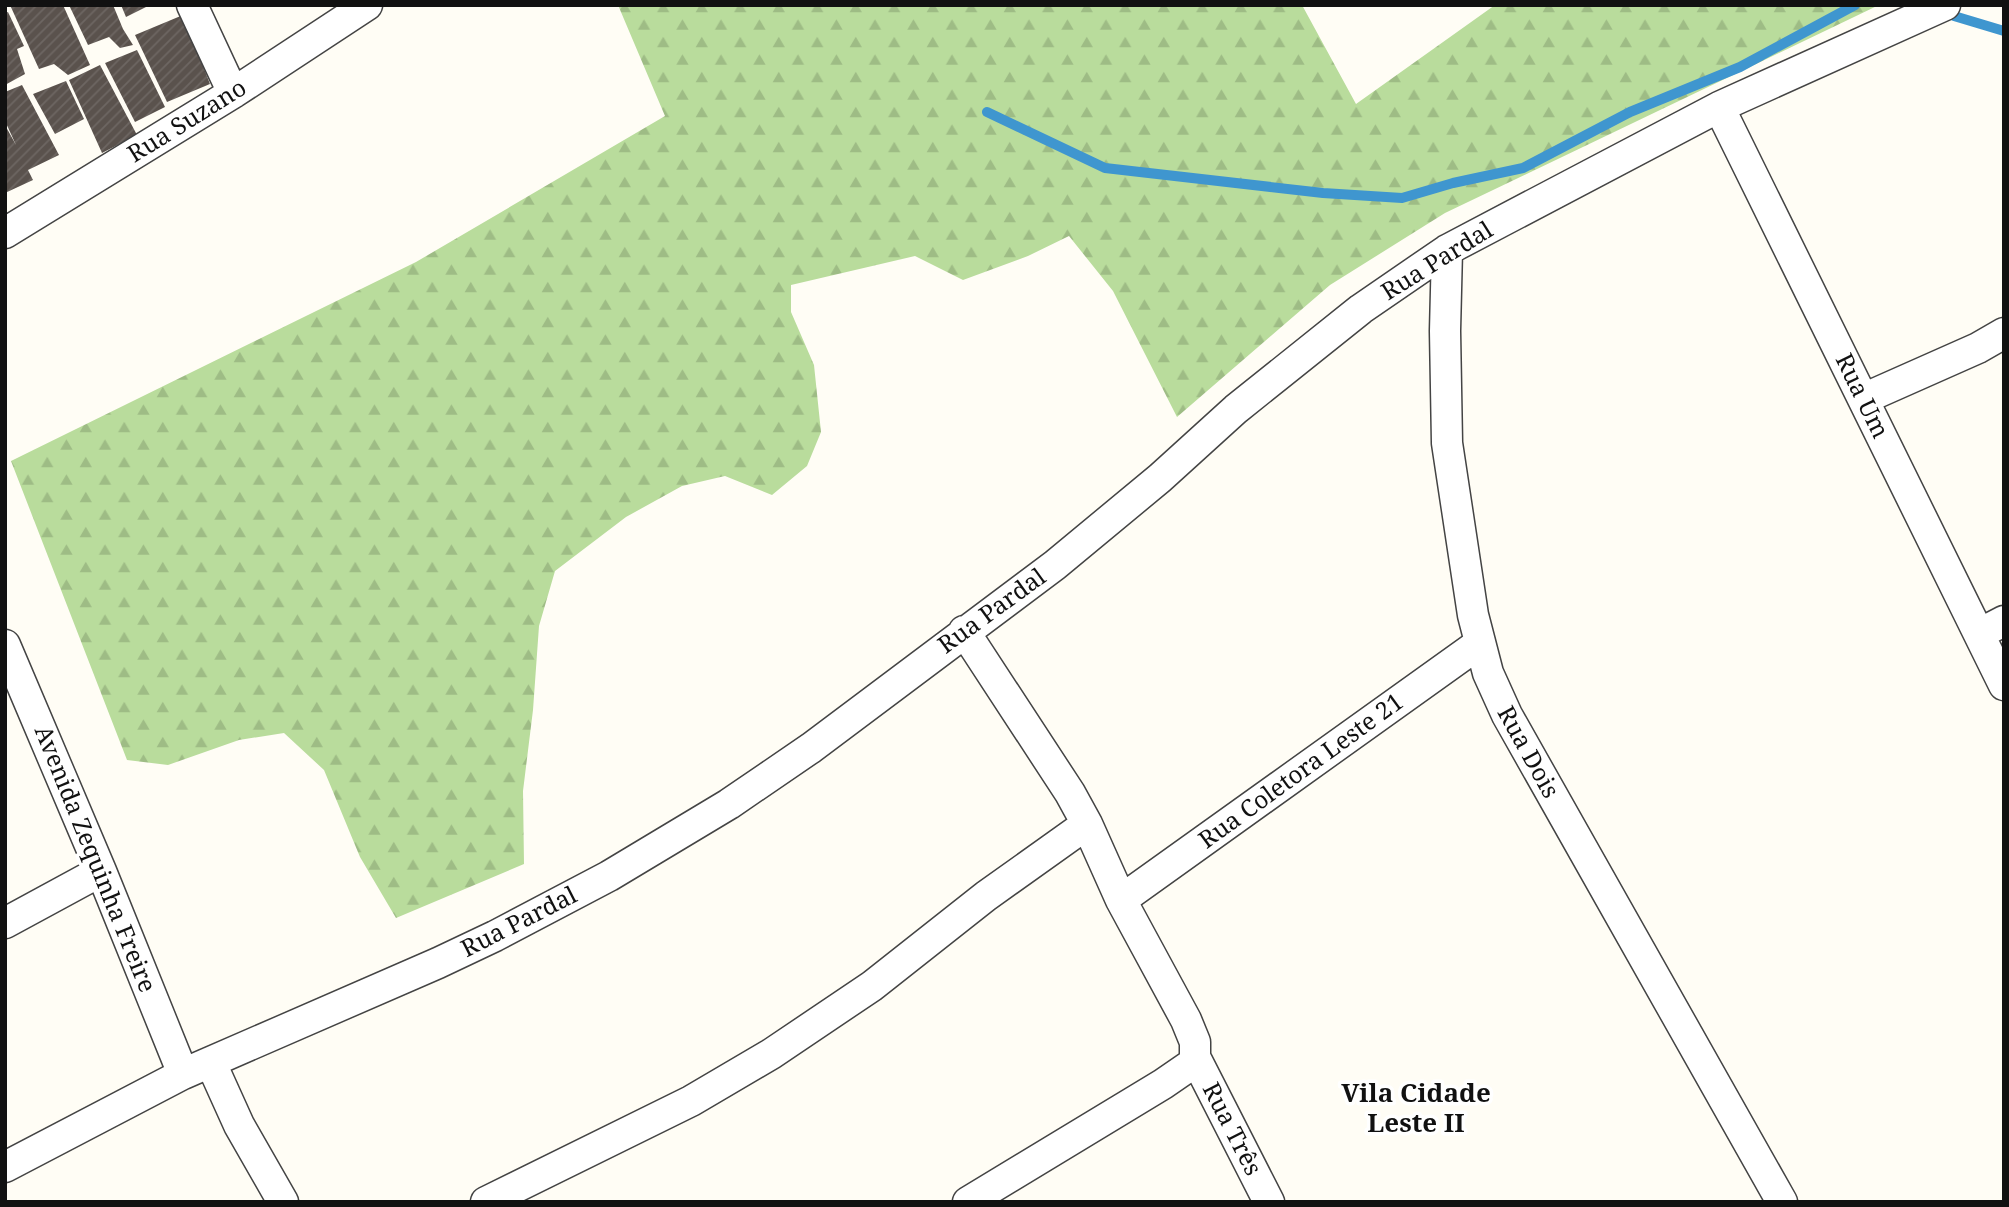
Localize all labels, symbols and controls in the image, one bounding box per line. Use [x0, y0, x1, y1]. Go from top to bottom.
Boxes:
street label: Rua Suzano [121, 70, 252, 169]
street label: Rua Pardal [1374, 212, 1499, 307]
street label: Rua Um [1829, 347, 1898, 444]
street label: Rua Pardal [931, 559, 1052, 660]
street label: Rua Coletora Leste 21 [1191, 684, 1409, 855]
street label: Rua Dois [1491, 699, 1568, 803]
street label: Avenida Zequinha Freire [28, 720, 165, 997]
street label: Rua Pardal [455, 877, 582, 964]
district label: Vila Cidade Leste II [1341, 1074, 1491, 1140]
street label: Rua Três [1196, 1076, 1271, 1181]

